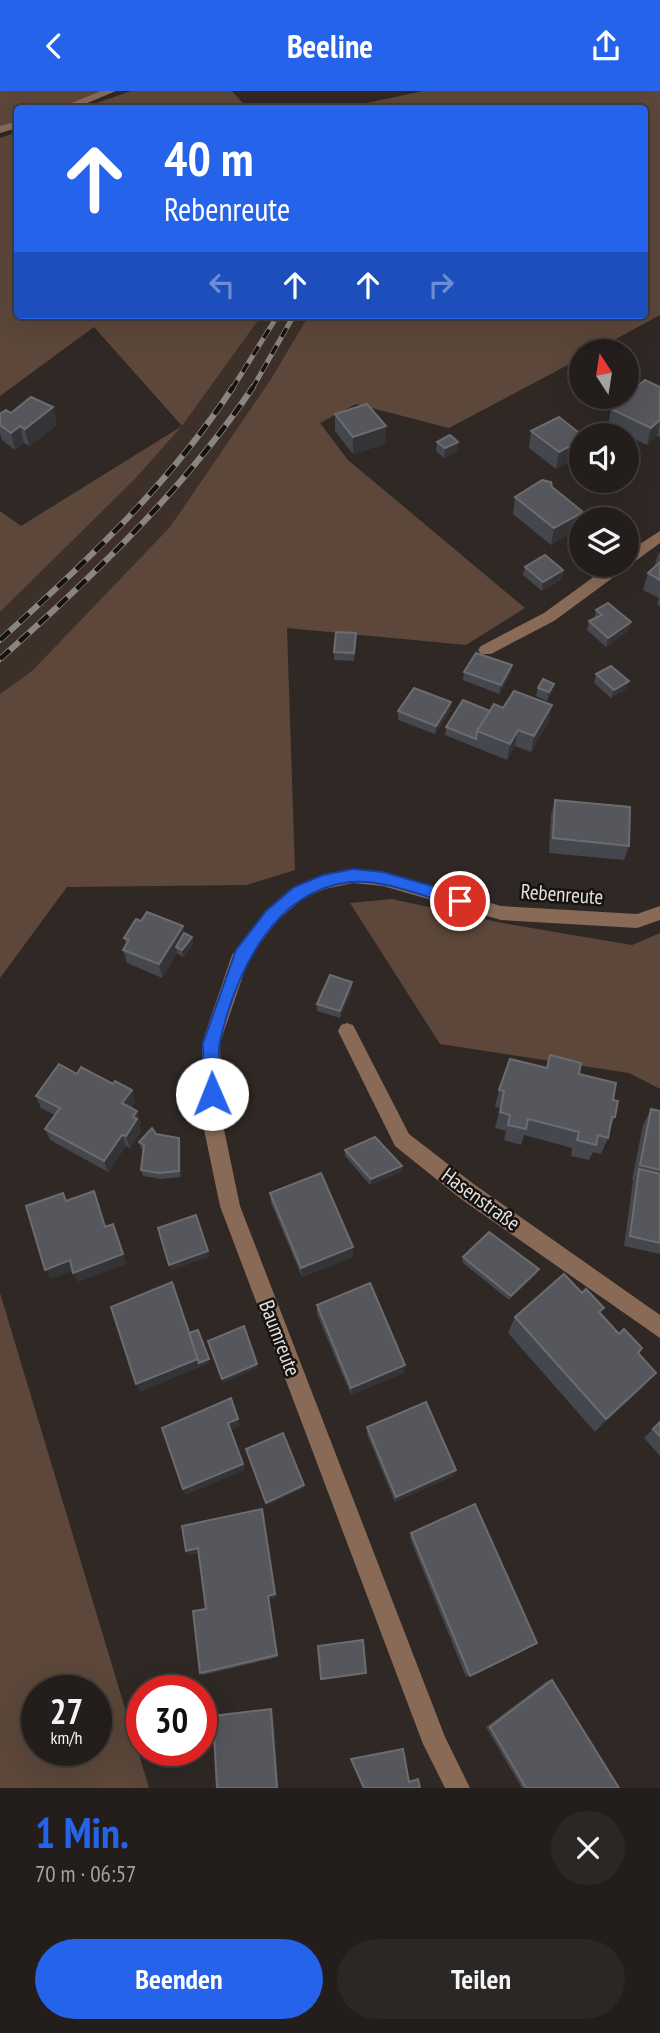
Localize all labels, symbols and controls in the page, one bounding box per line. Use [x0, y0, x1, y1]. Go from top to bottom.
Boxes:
text: Beeline [287, 25, 373, 67]
icon: back [35, 27, 73, 65]
icon: share [587, 27, 625, 65]
text: 40 m [164, 126, 253, 190]
icon: ahead [49, 133, 140, 224]
text: Rebenreute [164, 188, 290, 230]
icon: left [203, 266, 241, 304]
icon: ahead [276, 266, 314, 304]
icon: ahead [349, 266, 387, 304]
icon: right [422, 266, 460, 304]
north arrow [569, 339, 639, 409]
map controls [569, 339, 639, 577]
button: sound [569, 423, 639, 493]
button: layers [569, 507, 639, 577]
pin [430, 871, 490, 931]
street label: Rebenreute [520, 878, 604, 910]
icon: arrive [441, 882, 479, 920]
position arrow [175, 1057, 249, 1131]
street label: Hasenstraße [436, 1161, 526, 1237]
street label: Baumreute [253, 1296, 307, 1380]
speed limit sign: 30 [126, 1675, 217, 1766]
text: 27 [50, 1688, 83, 1734]
text: km/h [51, 1726, 82, 1749]
text: 1 Min. [35, 1805, 129, 1860]
button: close [551, 1811, 625, 1885]
text: 70 m · 06:57 [35, 1859, 136, 1888]
button: Beenden [35, 1939, 323, 2019]
button: Teilen [337, 1939, 625, 2019]

